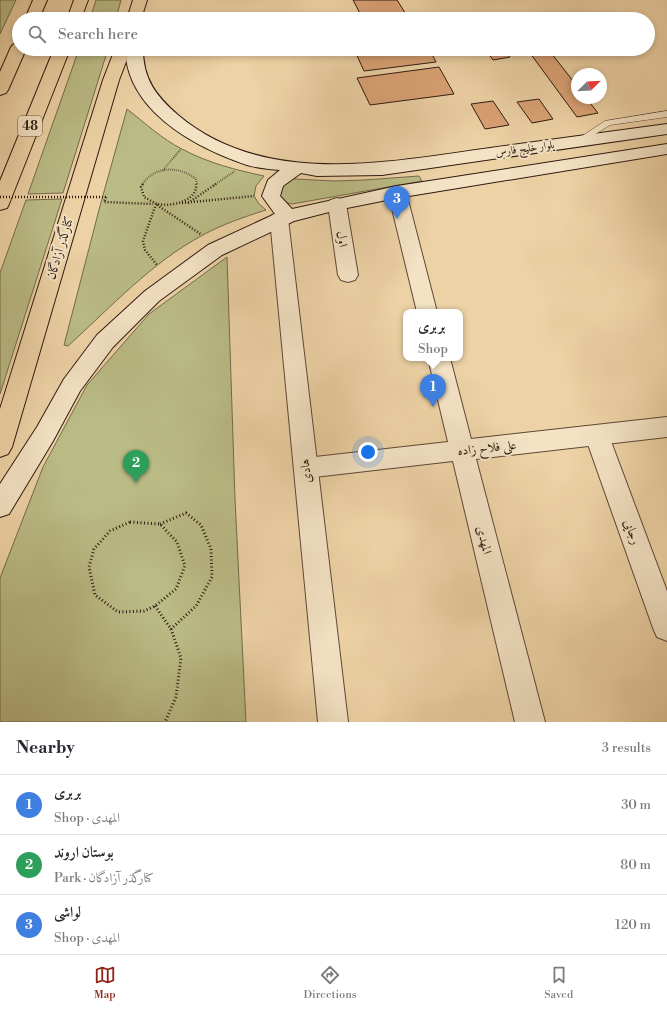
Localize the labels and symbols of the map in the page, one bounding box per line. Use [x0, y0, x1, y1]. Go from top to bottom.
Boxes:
north arrow [571, 68, 607, 104]
road number: 48 [18, 116, 42, 136]
street label: بلوار خلیج فارس [495, 138, 556, 163]
pin: 3 [384, 186, 410, 219]
street label: کنارگذر آزادگان [41, 214, 77, 282]
street label: اول [333, 230, 351, 248]
pin: 1 [420, 374, 446, 407]
street label: علی فلاح زاده [457, 437, 518, 462]
your location [358, 442, 378, 462]
pin: 2 [123, 450, 149, 483]
street label: هادی [297, 458, 315, 484]
street label: رجایی [620, 517, 644, 547]
street label: المهدی [473, 524, 495, 556]

